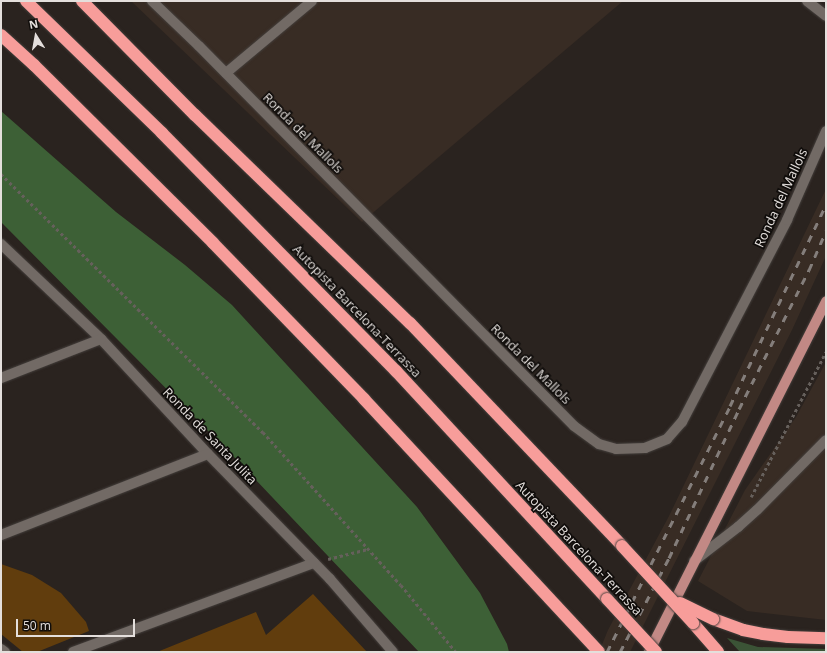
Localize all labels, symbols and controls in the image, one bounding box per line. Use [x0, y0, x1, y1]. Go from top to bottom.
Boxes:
north arrow [16, 16, 56, 56]
text: N [28, 16, 39, 32]
street label: Ronda del Mallols [260, 90, 346, 176]
street label: Ronda del Mallols [751, 146, 811, 250]
street label: Autopista Barcelona-Terrassa [290, 241, 424, 381]
street label: Ronda del Mallols [488, 321, 574, 407]
street label: Ronda de Santa Julita [160, 384, 260, 488]
street label: Autopista Barcelona-Terrassa [513, 478, 645, 618]
scale bar [18, 611, 137, 637]
text: 50 m [23, 617, 51, 634]

